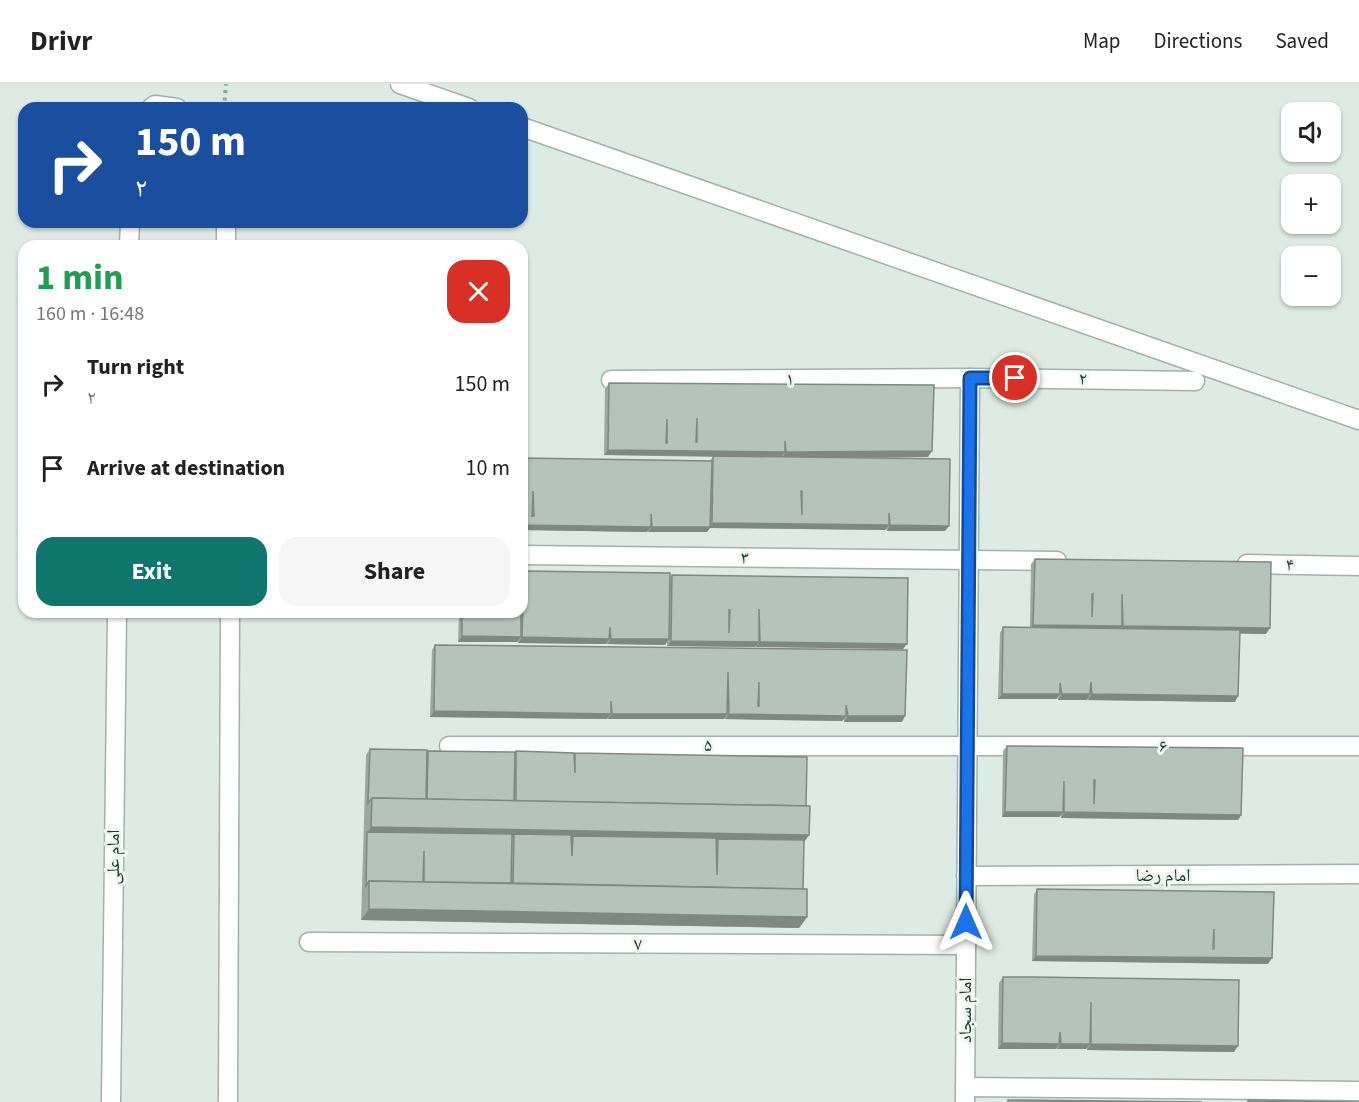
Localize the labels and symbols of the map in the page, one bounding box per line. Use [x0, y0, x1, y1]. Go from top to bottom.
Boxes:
pin [989, 352, 1040, 403]
street label: ۲ [1079, 366, 1087, 392]
street label: ۱ [786, 367, 794, 392]
street label: ۳ [741, 545, 749, 571]
street label: ۴ [1286, 552, 1294, 578]
street label: ۵ [704, 733, 712, 758]
street label: ۶ [1159, 734, 1167, 759]
street label: امام علی [101, 829, 126, 885]
street label: امام رضا [1135, 863, 1191, 888]
position arrow [934, 890, 998, 954]
street label: ۷ [634, 932, 642, 957]
street label: امام سجاد [953, 977, 978, 1043]

